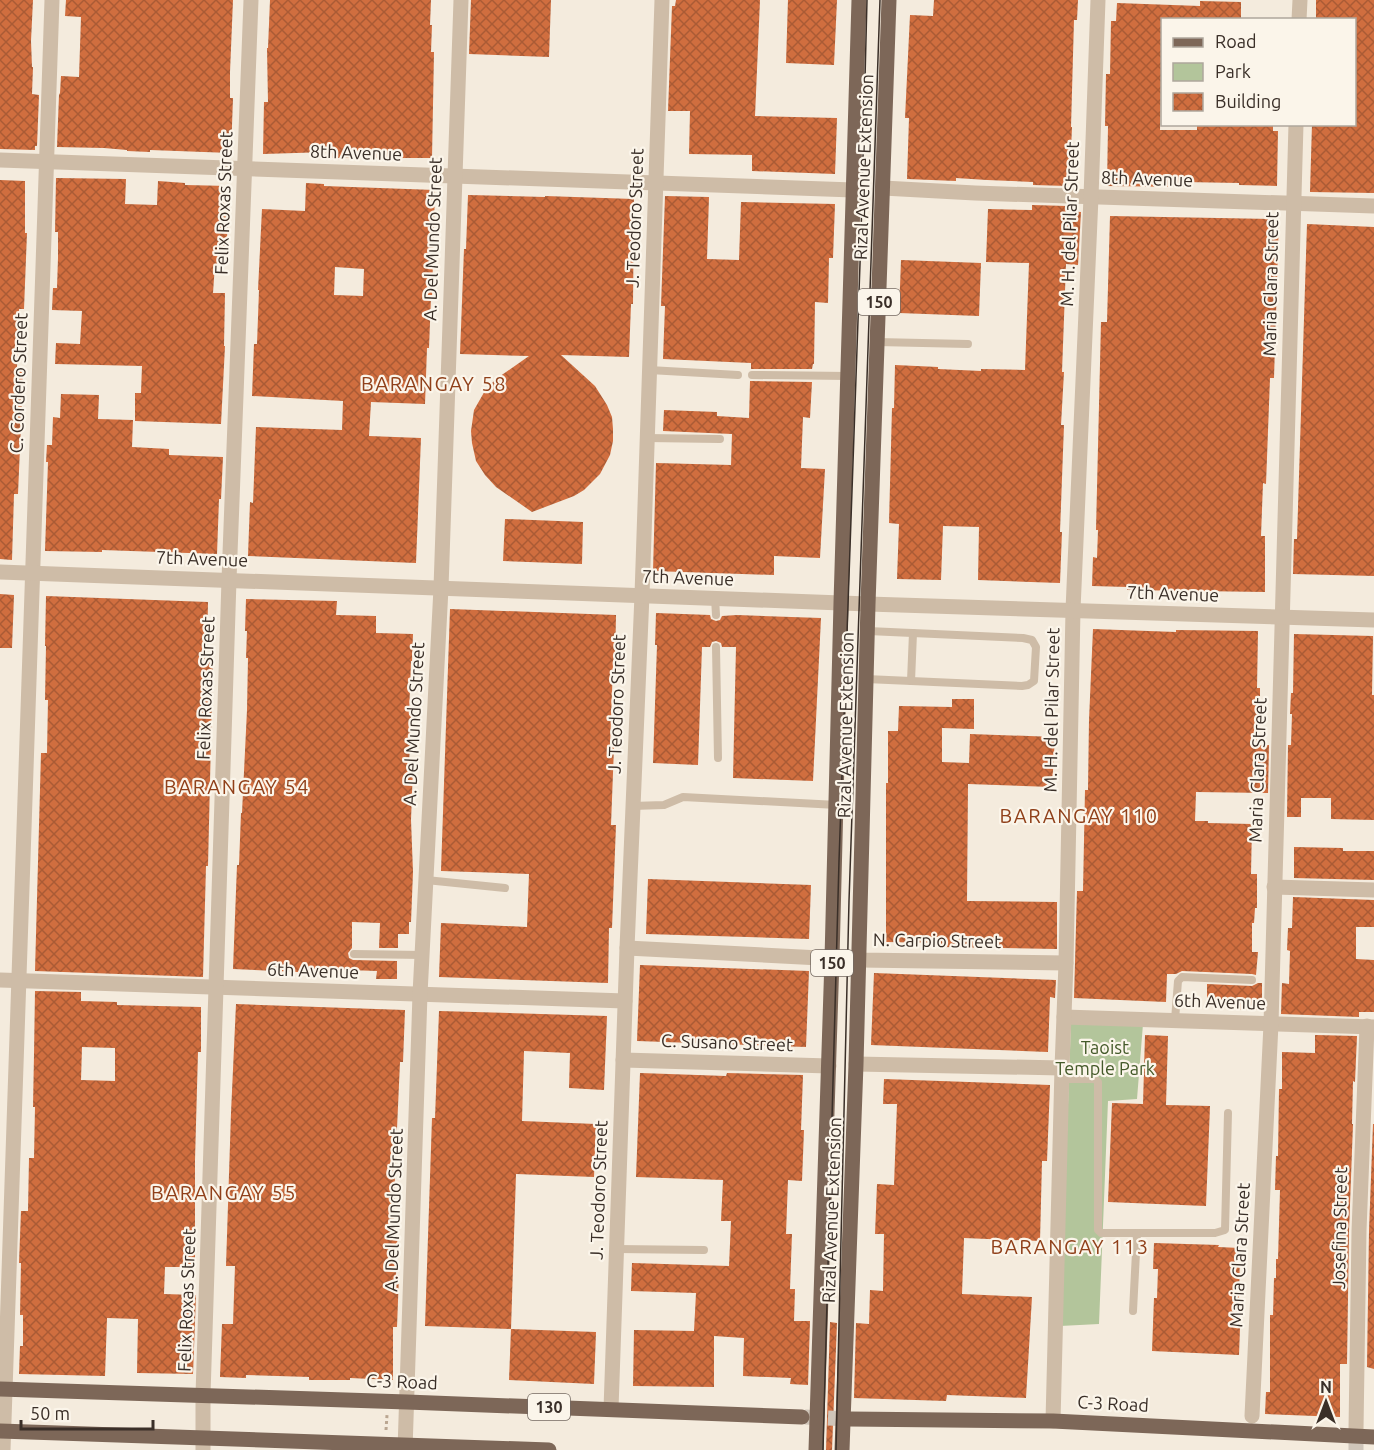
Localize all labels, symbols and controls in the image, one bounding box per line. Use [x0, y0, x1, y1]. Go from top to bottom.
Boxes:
legend [1161, 18, 1356, 126]
text: Road [1215, 31, 1257, 51]
text: Park [1215, 61, 1251, 81]
street label: Rizal Avenue Extension [850, 74, 876, 260]
text: Building [1215, 91, 1281, 111]
street label: Felix Roxas Street [210, 131, 236, 275]
street label: 8th Avenue [310, 140, 402, 164]
street label: M. H. del Pilar Street [1056, 141, 1082, 307]
street label: J. Teodoro Street [622, 148, 646, 288]
street label: A. Del Mundo Street [419, 157, 445, 321]
street label: 8th Avenue [1101, 166, 1193, 190]
street label: Maria Clara Street [1259, 211, 1281, 357]
road number: 150 [858, 289, 900, 315]
street label: C. Cordero Street [6, 312, 30, 454]
district label: BARANGAY 58 [361, 372, 507, 395]
street label: 7th Avenue [156, 546, 248, 570]
street label: 7th Avenue [642, 565, 734, 589]
street label: 7th Avenue [1127, 581, 1219, 605]
street label: Felix Roxas Street [192, 616, 218, 760]
street label: M. H. del Pilar Street [1040, 627, 1062, 793]
street label: Rizal Avenue Extension [833, 632, 857, 818]
street label: J. Teodoro Street [604, 634, 628, 774]
street label: A. Del Mundo Street [399, 642, 427, 806]
street label: Maria Clara Street [1244, 697, 1270, 843]
district label: BARANGAY 54 [164, 775, 310, 798]
district label: BARANGAY 110 [1000, 804, 1158, 827]
street label: N. Carpio Street [873, 929, 1001, 951]
road number: 150 [811, 950, 853, 976]
street label: 6th Avenue [267, 958, 359, 982]
street label: 6th Avenue [1174, 989, 1266, 1013]
street label: C. Susano Street [661, 1030, 793, 1054]
park label: Taoist Temple Park [1055, 1037, 1155, 1078]
street label: Rizal Avenue Extension [818, 1117, 844, 1303]
street label: J. Teodoro Street [586, 1120, 610, 1260]
street label: A. Del Mundo Street [380, 1128, 406, 1292]
street label: Josefina Street [1328, 1167, 1350, 1289]
district label: BARANGAY 55 [151, 1181, 297, 1204]
street label: Maria Clara Street [1225, 1182, 1253, 1328]
street label: Felix Roxas Street [173, 1228, 199, 1372]
district label: BARANGAY 113 [991, 1235, 1149, 1258]
street label: C-3 Road [366, 1370, 438, 1392]
north arrow [1296, 1372, 1356, 1432]
text: N [1320, 1378, 1332, 1396]
street label: C-3 Road [1077, 1391, 1149, 1415]
scale bar [21, 1393, 153, 1431]
road number: 130 [528, 1394, 570, 1420]
text: 50 m [30, 1403, 70, 1423]

